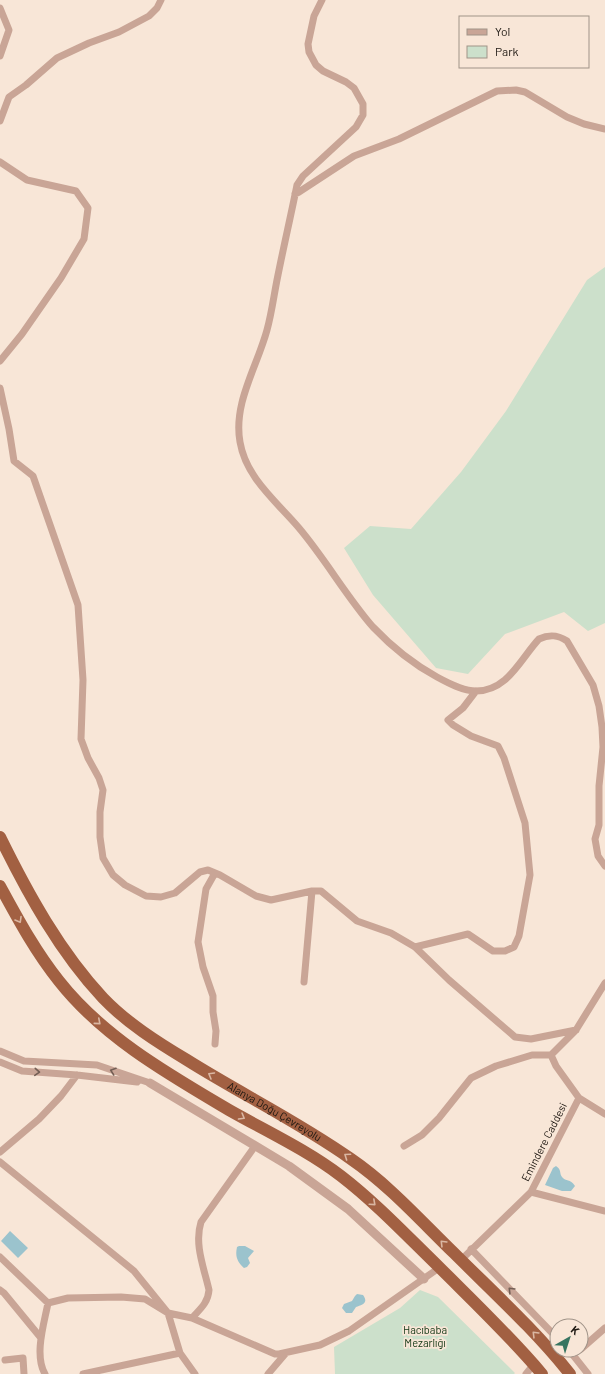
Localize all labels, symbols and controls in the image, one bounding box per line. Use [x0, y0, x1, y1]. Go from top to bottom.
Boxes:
legend [459, 16, 589, 68]
text: Yol [495, 24, 510, 38]
text: Park [495, 44, 519, 58]
one-way arrow [14, 916, 21, 923]
one-way arrow [94, 1017, 101, 1024]
one-way arrow [110, 1067, 117, 1075]
one-way arrow [34, 1068, 40, 1077]
one-way arrow [208, 1072, 215, 1079]
street label: Alanya Doğu Çevreyolu [225, 1079, 324, 1144]
street label: Emindere Caddesi [518, 1100, 569, 1183]
one-way arrow [237, 1112, 245, 1119]
one-way arrow [344, 1154, 351, 1161]
one-way arrow [368, 1199, 376, 1206]
one-way arrow [440, 1240, 448, 1248]
one-way arrow [508, 1287, 516, 1295]
north arrow [549, 1318, 589, 1358]
park label: Hacıbaba Mezarlığı [403, 1323, 447, 1349]
text: K [569, 1323, 582, 1337]
one-way arrow [532, 1331, 540, 1339]

